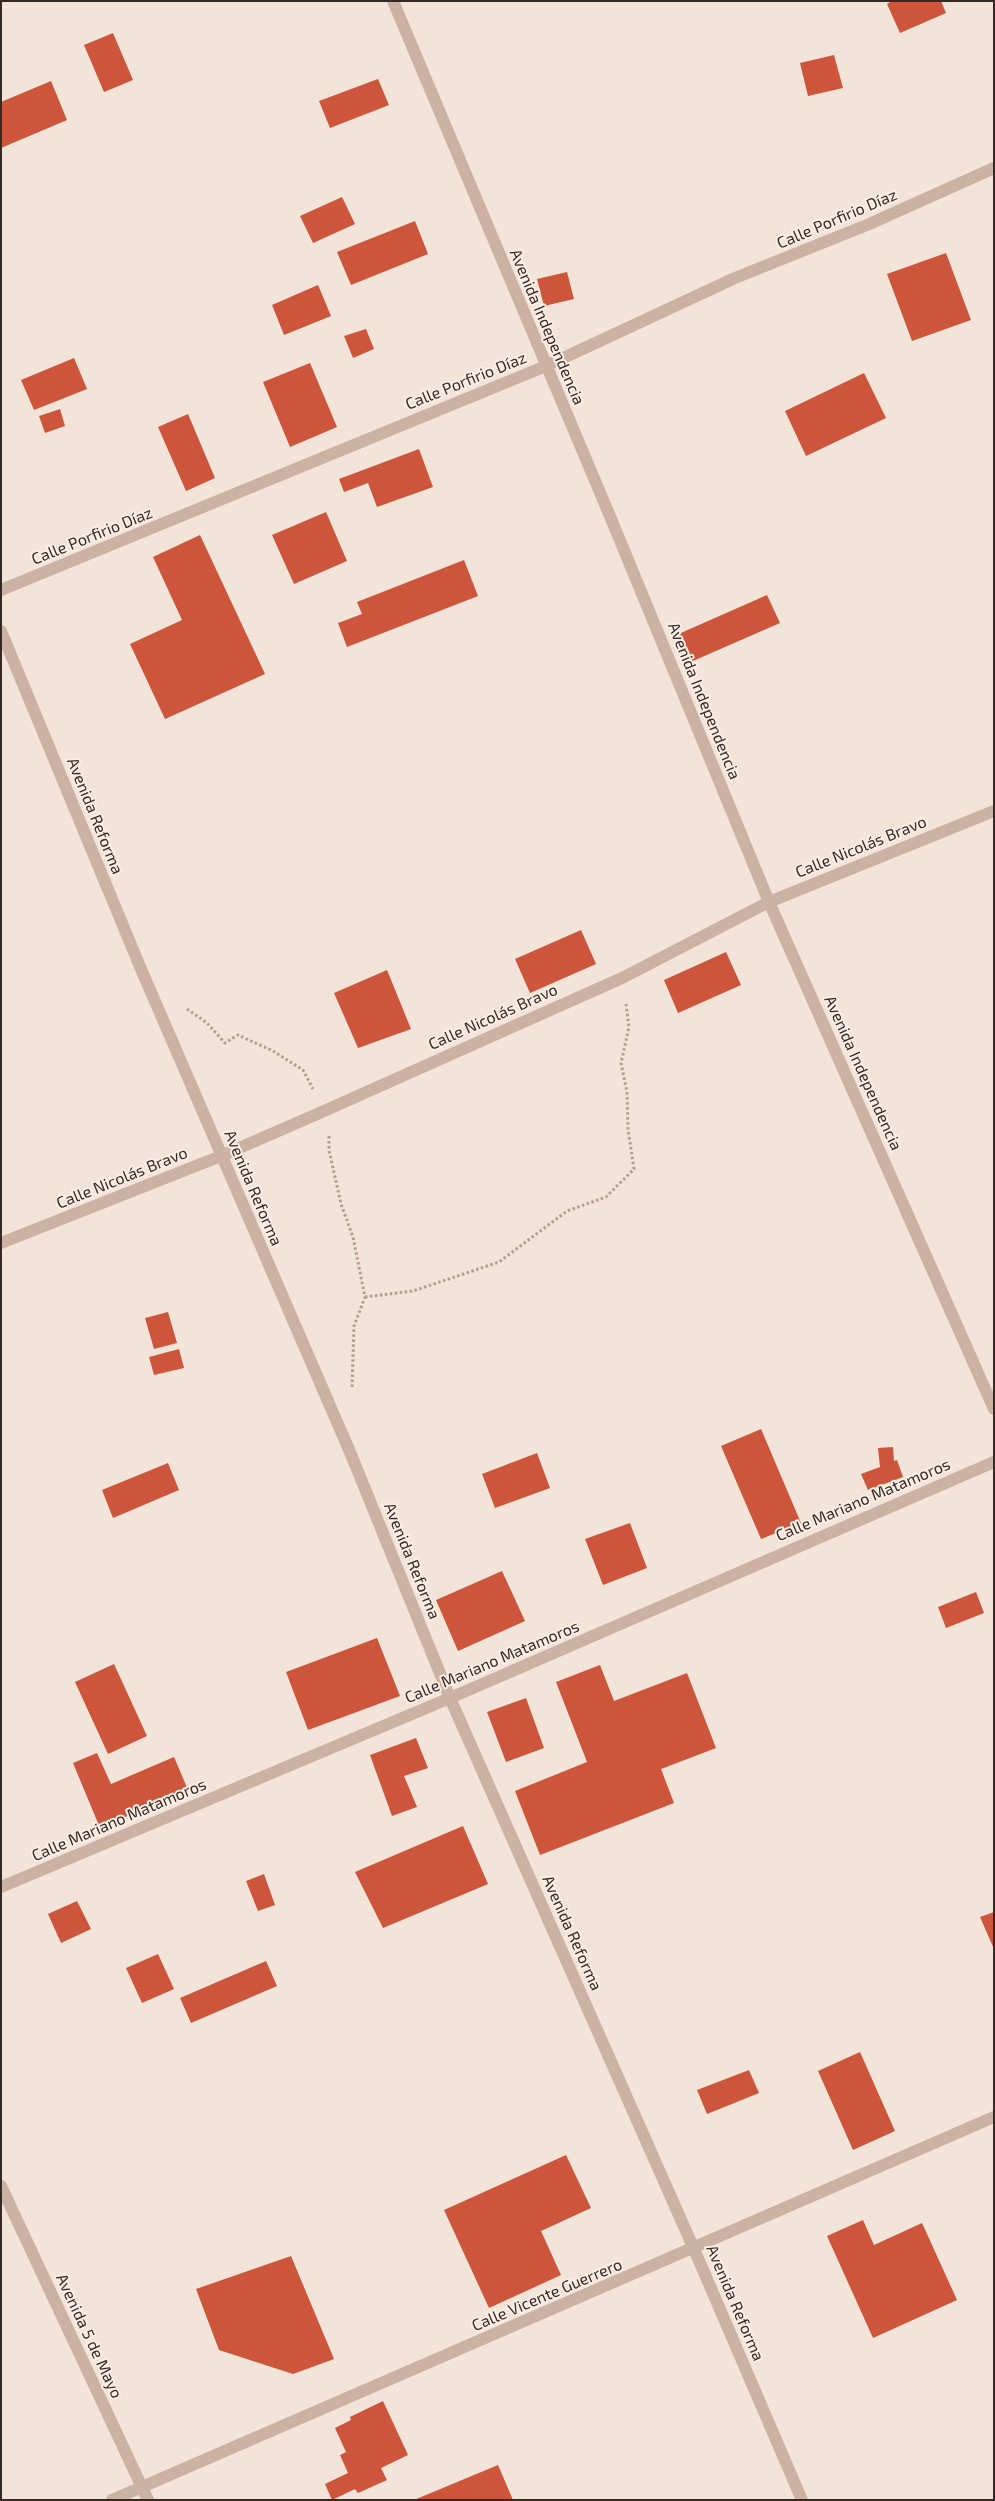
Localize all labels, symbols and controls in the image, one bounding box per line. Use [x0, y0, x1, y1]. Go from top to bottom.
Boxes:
street label: Calle Porfirio Díaz [774, 185, 900, 253]
street label: Avenida Independencia [505, 246, 589, 408]
street label: Calle Porfirio Díaz [403, 348, 529, 414]
street label: Calle Porfirio Díaz [29, 503, 155, 569]
street label: Avenida Independencia [664, 620, 744, 782]
street label: Avenida Reforma [63, 755, 127, 877]
street label: Calle Nicolás Bravo [793, 812, 929, 882]
street label: Calle Nicolás Bravo [425, 980, 561, 1054]
street label: Avenida Independencia [820, 993, 906, 1153]
street label: Avenida Reforma [220, 1127, 286, 1249]
street label: Calle Nicolás Bravo [54, 1143, 190, 1213]
street label: Calle Mariano Matamoros [773, 1454, 953, 1546]
street label: Avenida Reforma [380, 1500, 444, 1622]
street label: Calle Mariano Matamoros [402, 1616, 582, 1708]
street label: Calle Mariano Matamoros [29, 1774, 209, 1866]
street label: Avenida Reforma [538, 1872, 606, 1994]
street label: Avenida Reforma [702, 2242, 768, 2364]
street label: Calle Vicente Guerrero [469, 2255, 625, 2335]
street label: Avenida 5 de Mayo [52, 2271, 126, 2401]

